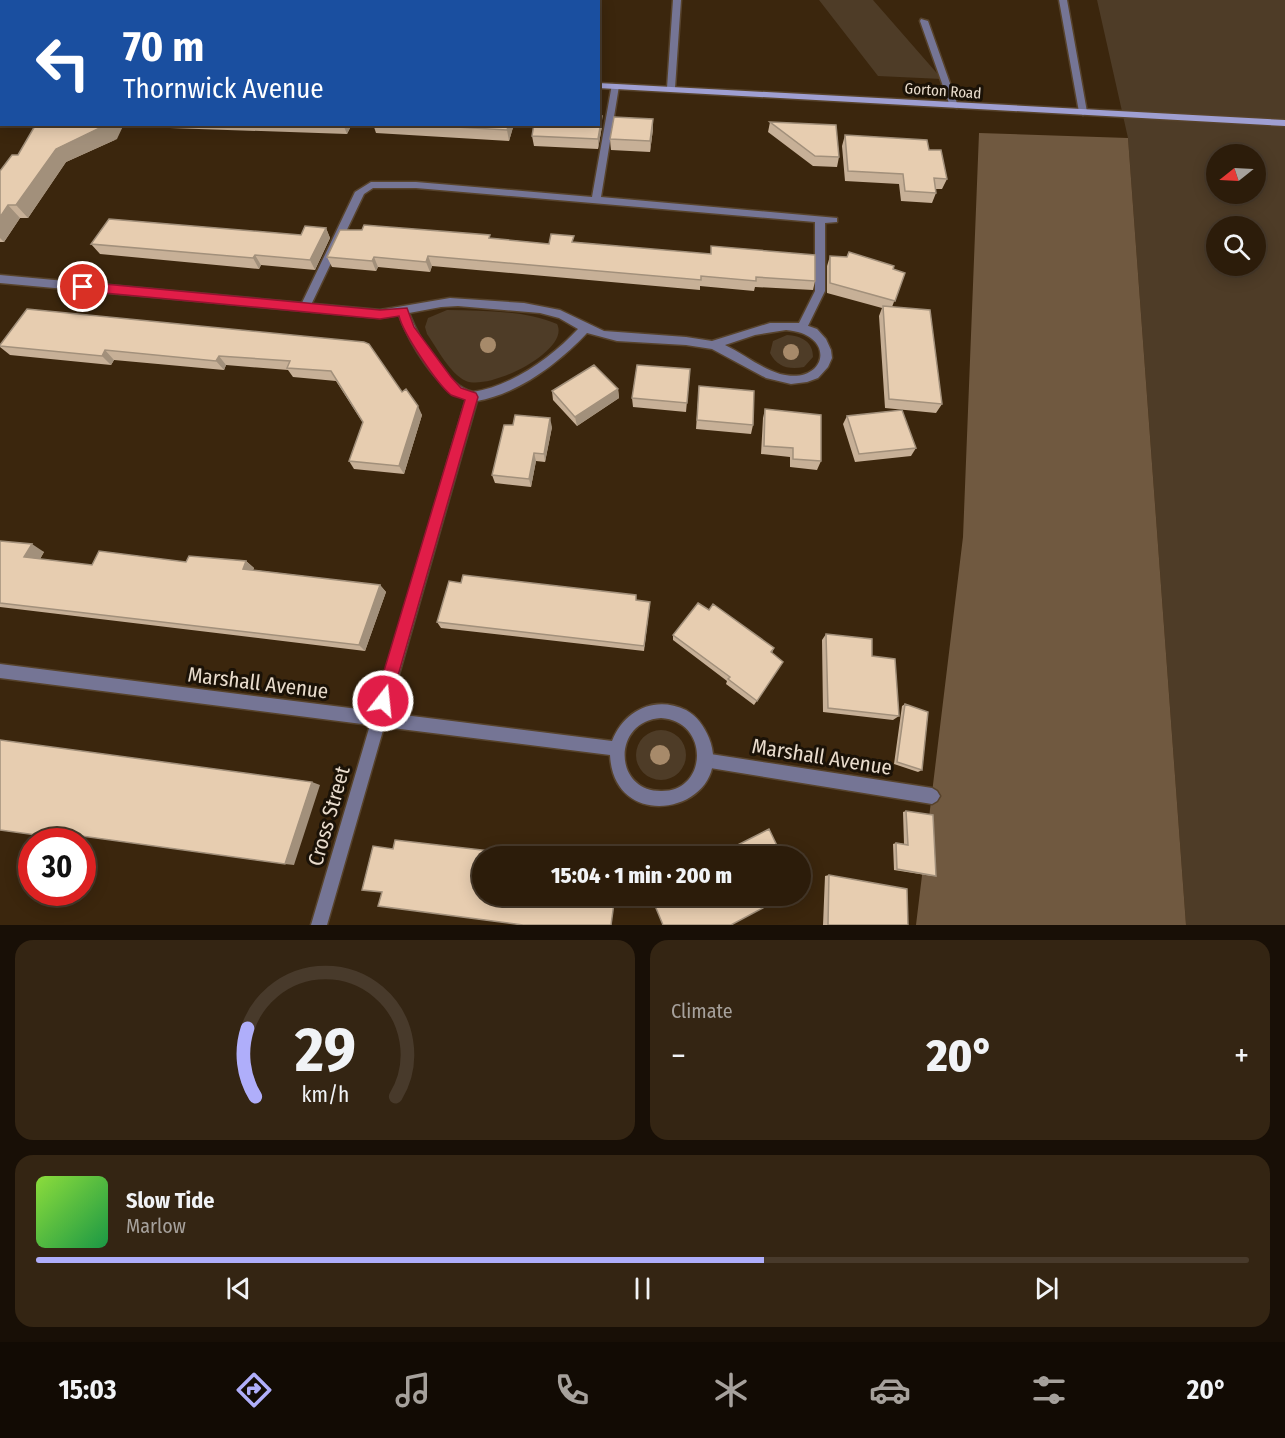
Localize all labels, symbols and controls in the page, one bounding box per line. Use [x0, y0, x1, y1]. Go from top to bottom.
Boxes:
text: 70 m [123, 22, 204, 72]
icon: left [24, 24, 102, 102]
text: Thornwick Avenue [123, 73, 324, 105]
street label: Gorton Road [904, 79, 982, 103]
north arrow [1206, 144, 1266, 204]
map controls [1206, 144, 1266, 276]
button: search [1206, 216, 1266, 276]
pin [57, 261, 108, 312]
icon: arrive [66, 270, 99, 303]
street label: Marshall Avenue [186, 661, 330, 705]
position arrow [351, 669, 415, 733]
street label: Marshall Avenue [750, 733, 894, 781]
street label: Cross Street [302, 763, 356, 869]
speed limit sign: 30 [18, 828, 96, 906]
text: 15:04 · 1 min · 200 m [551, 862, 732, 889]
text: Climate [671, 999, 733, 1023]
text: 29 [294, 1013, 355, 1088]
text: 20° [926, 1029, 993, 1083]
text: − [671, 1036, 686, 1076]
text: + [1234, 1036, 1249, 1076]
text: km/h [301, 1082, 349, 1108]
text: Slow Tide [126, 1187, 214, 1214]
text: Marlow [126, 1214, 186, 1238]
icon: previous [222, 1272, 255, 1305]
icon: pause [626, 1272, 659, 1305]
icon: next [1030, 1272, 1063, 1305]
icon: directions [233, 1369, 275, 1411]
icon: music [392, 1369, 434, 1411]
icon: phone [551, 1369, 593, 1411]
icon: climate [710, 1369, 752, 1411]
icon: car [869, 1369, 911, 1411]
icon: filters [1028, 1369, 1070, 1411]
text: 15:03 [58, 1374, 117, 1406]
text: 20° [1187, 1374, 1227, 1406]

